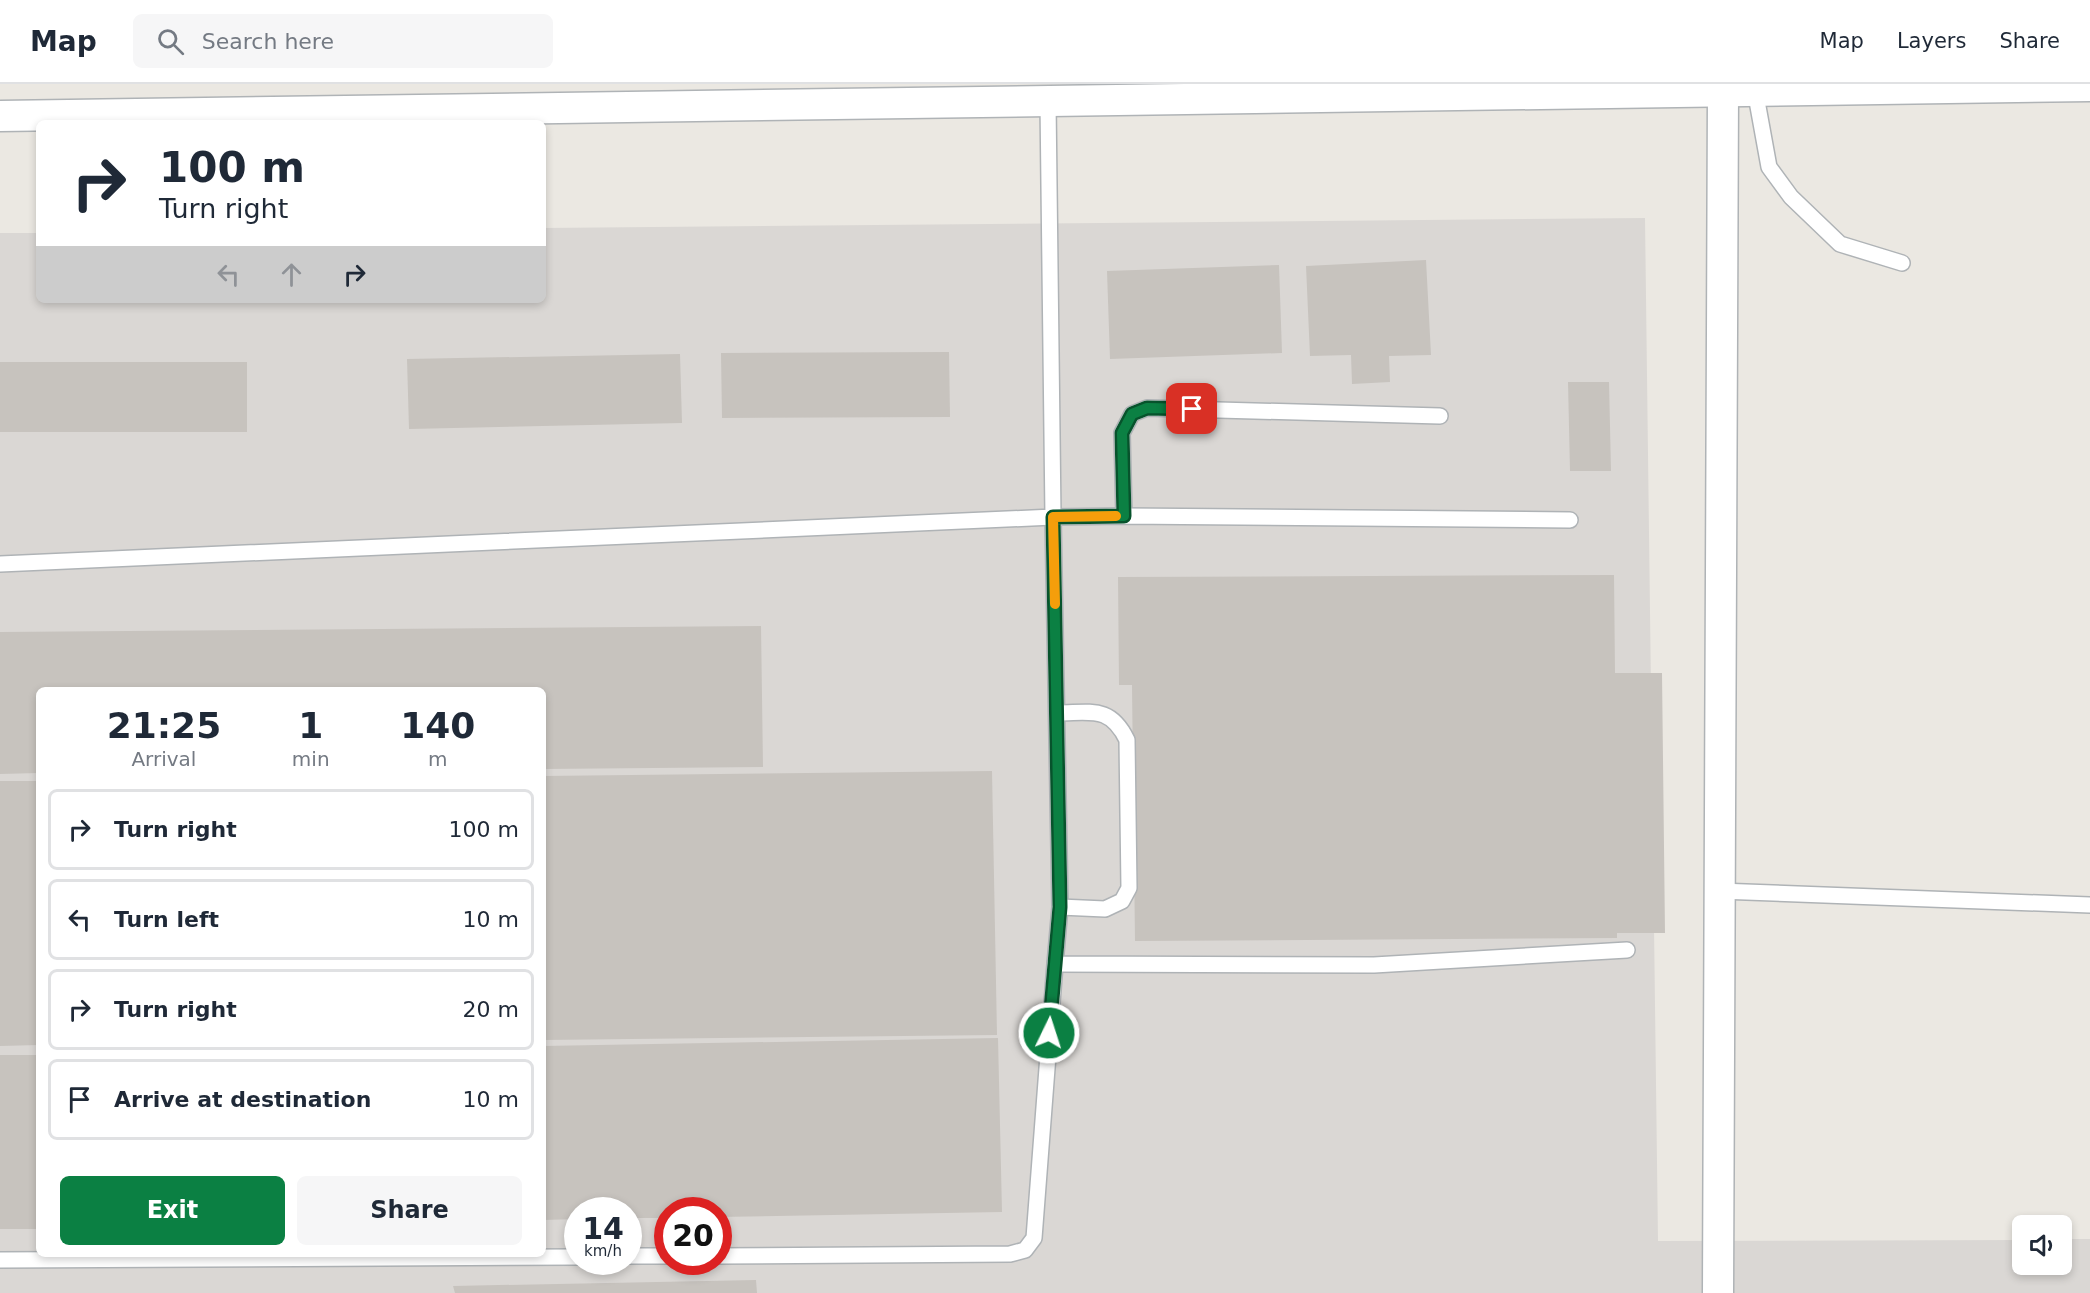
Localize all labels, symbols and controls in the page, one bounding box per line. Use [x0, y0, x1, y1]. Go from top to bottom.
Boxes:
search box [133, 14, 553, 68]
text: Map [30, 25, 97, 58]
icon: search [154, 25, 187, 58]
text: Search here [202, 29, 334, 54]
text: Map [1820, 29, 1864, 53]
text: Layers [1897, 29, 1966, 53]
text: Share [1999, 29, 2060, 53]
text: 100 m [159, 143, 305, 192]
icon: right [60, 144, 138, 222]
text: Turn right [159, 193, 288, 224]
icon: left [212, 258, 245, 291]
icon: ahead [275, 258, 308, 291]
icon: right [338, 258, 371, 291]
pin [1166, 383, 1217, 434]
icon: arrive [1175, 392, 1208, 425]
text: 21:25 [107, 705, 221, 746]
text: 1 [298, 705, 323, 746]
text: 140 [400, 705, 475, 746]
text: Arrival [131, 747, 196, 771]
text: min [292, 747, 330, 771]
text: m [428, 747, 448, 771]
icon: right [63, 813, 96, 846]
text: Turn right [114, 817, 237, 842]
text: 100 m [449, 817, 519, 842]
icon: left [63, 903, 96, 936]
text: Turn left [114, 907, 219, 932]
text: 10 m [463, 907, 519, 932]
icon: right [63, 993, 96, 1026]
text: Turn right [114, 997, 237, 1022]
text: 20 m [463, 997, 519, 1022]
position arrow [1017, 1001, 1081, 1065]
icon: arrive [63, 1083, 96, 1116]
text: Arrive at destination [114, 1087, 371, 1112]
text: 10 m [463, 1087, 519, 1112]
button: Exit [60, 1176, 285, 1245]
button: Share [297, 1176, 522, 1245]
speed limit sign: 20 [654, 1197, 732, 1275]
text: 14 [582, 1211, 624, 1246]
map controls [2012, 1215, 2072, 1275]
button: sound [2012, 1215, 2072, 1275]
text: km/h [584, 1242, 622, 1260]

